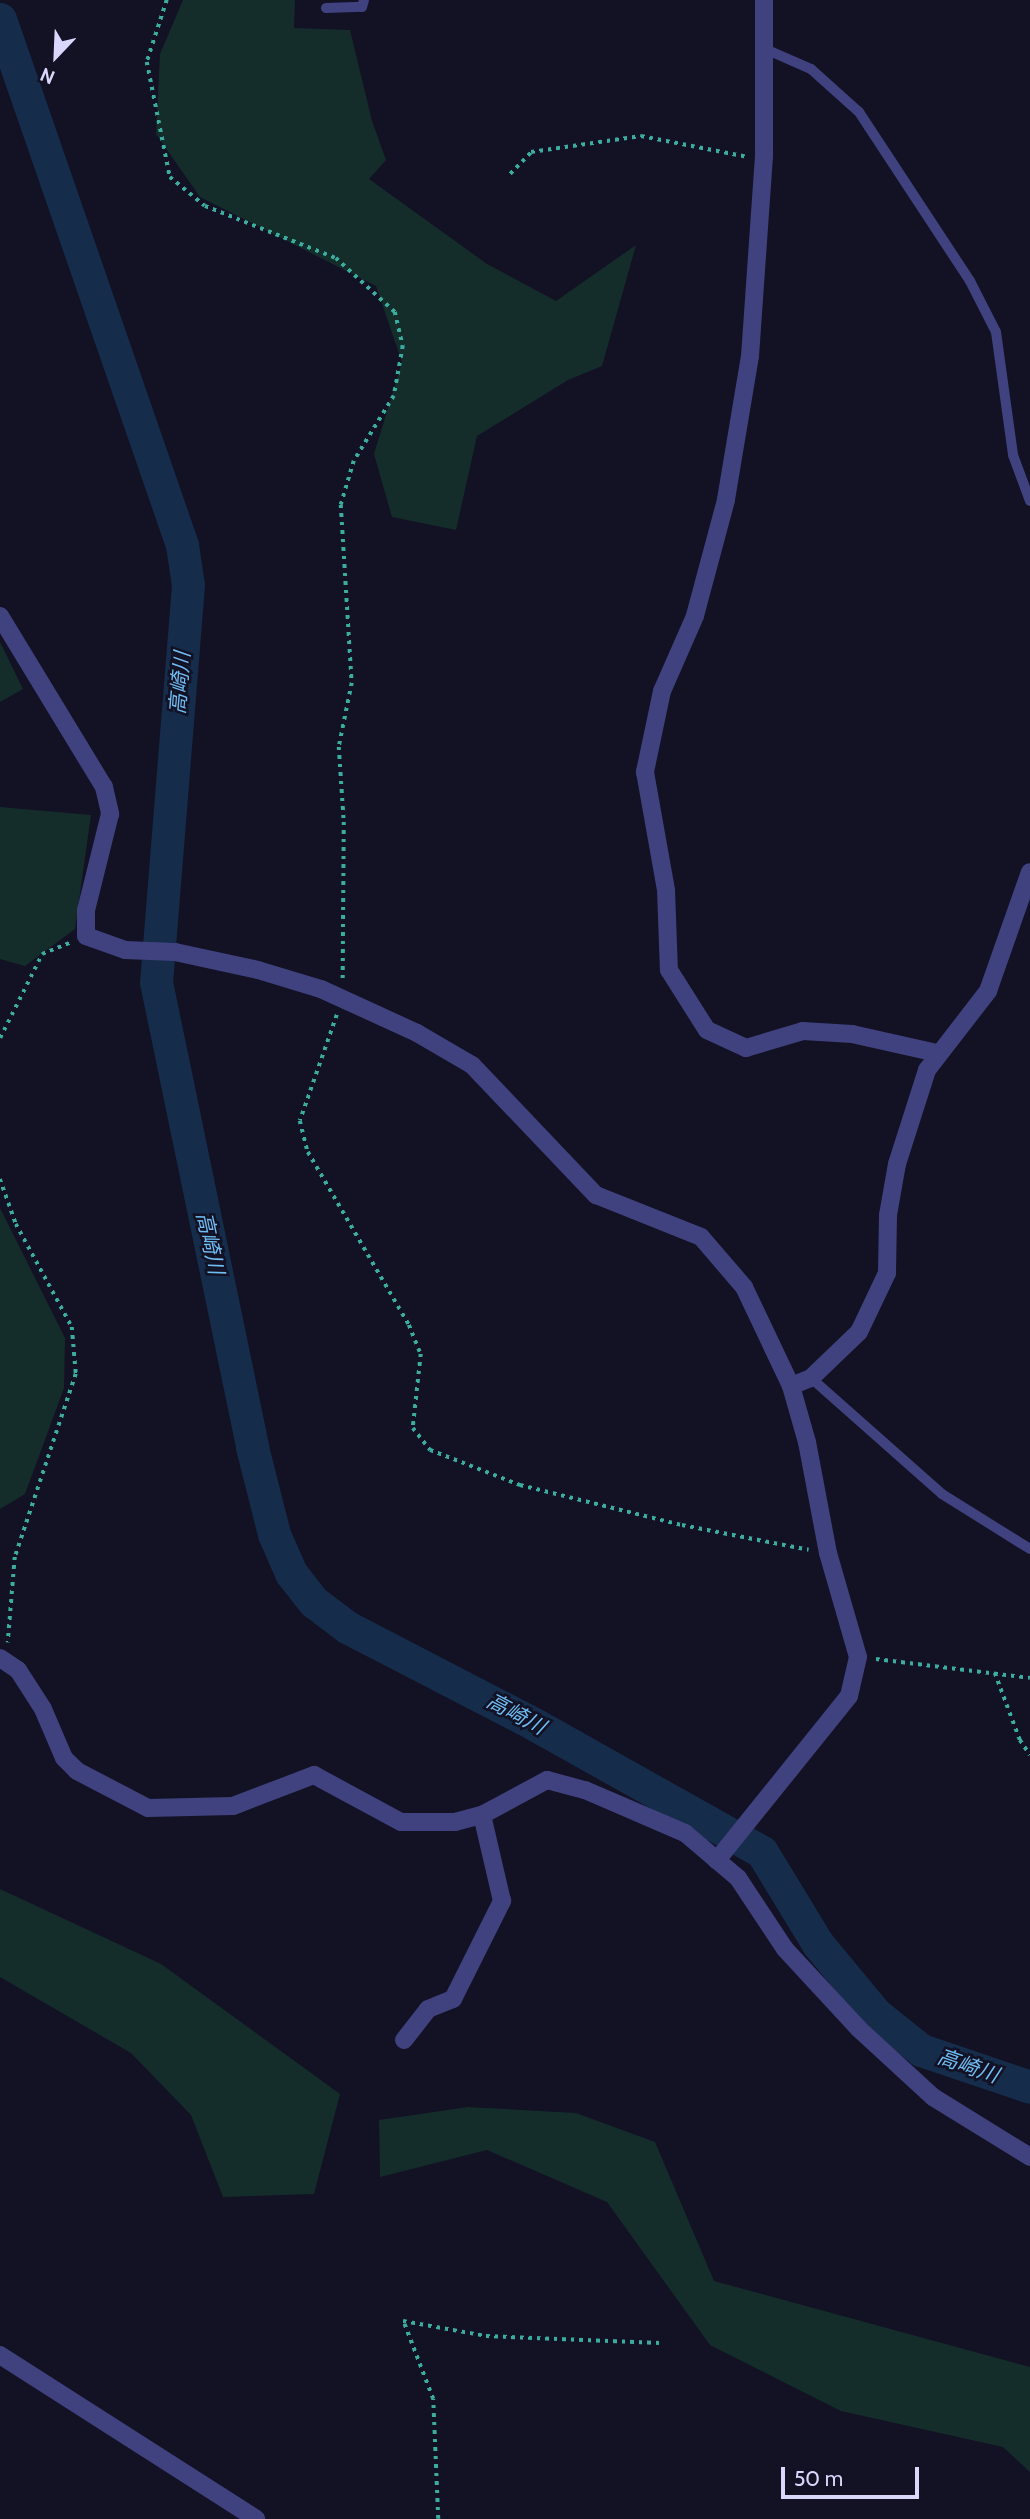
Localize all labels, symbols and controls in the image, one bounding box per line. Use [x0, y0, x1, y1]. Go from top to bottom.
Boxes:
north arrow [21, 21, 91, 91]
text: N [37, 63, 58, 89]
water label: 高崎川 [165, 651, 195, 715]
water label: 高崎川 [191, 1210, 229, 1276]
water label: 高崎川 [482, 1688, 550, 1740]
water label: 高崎川 [934, 2044, 1002, 2088]
scale bar [785, 2452, 923, 2496]
text: 50 m [794, 2466, 843, 2491]

